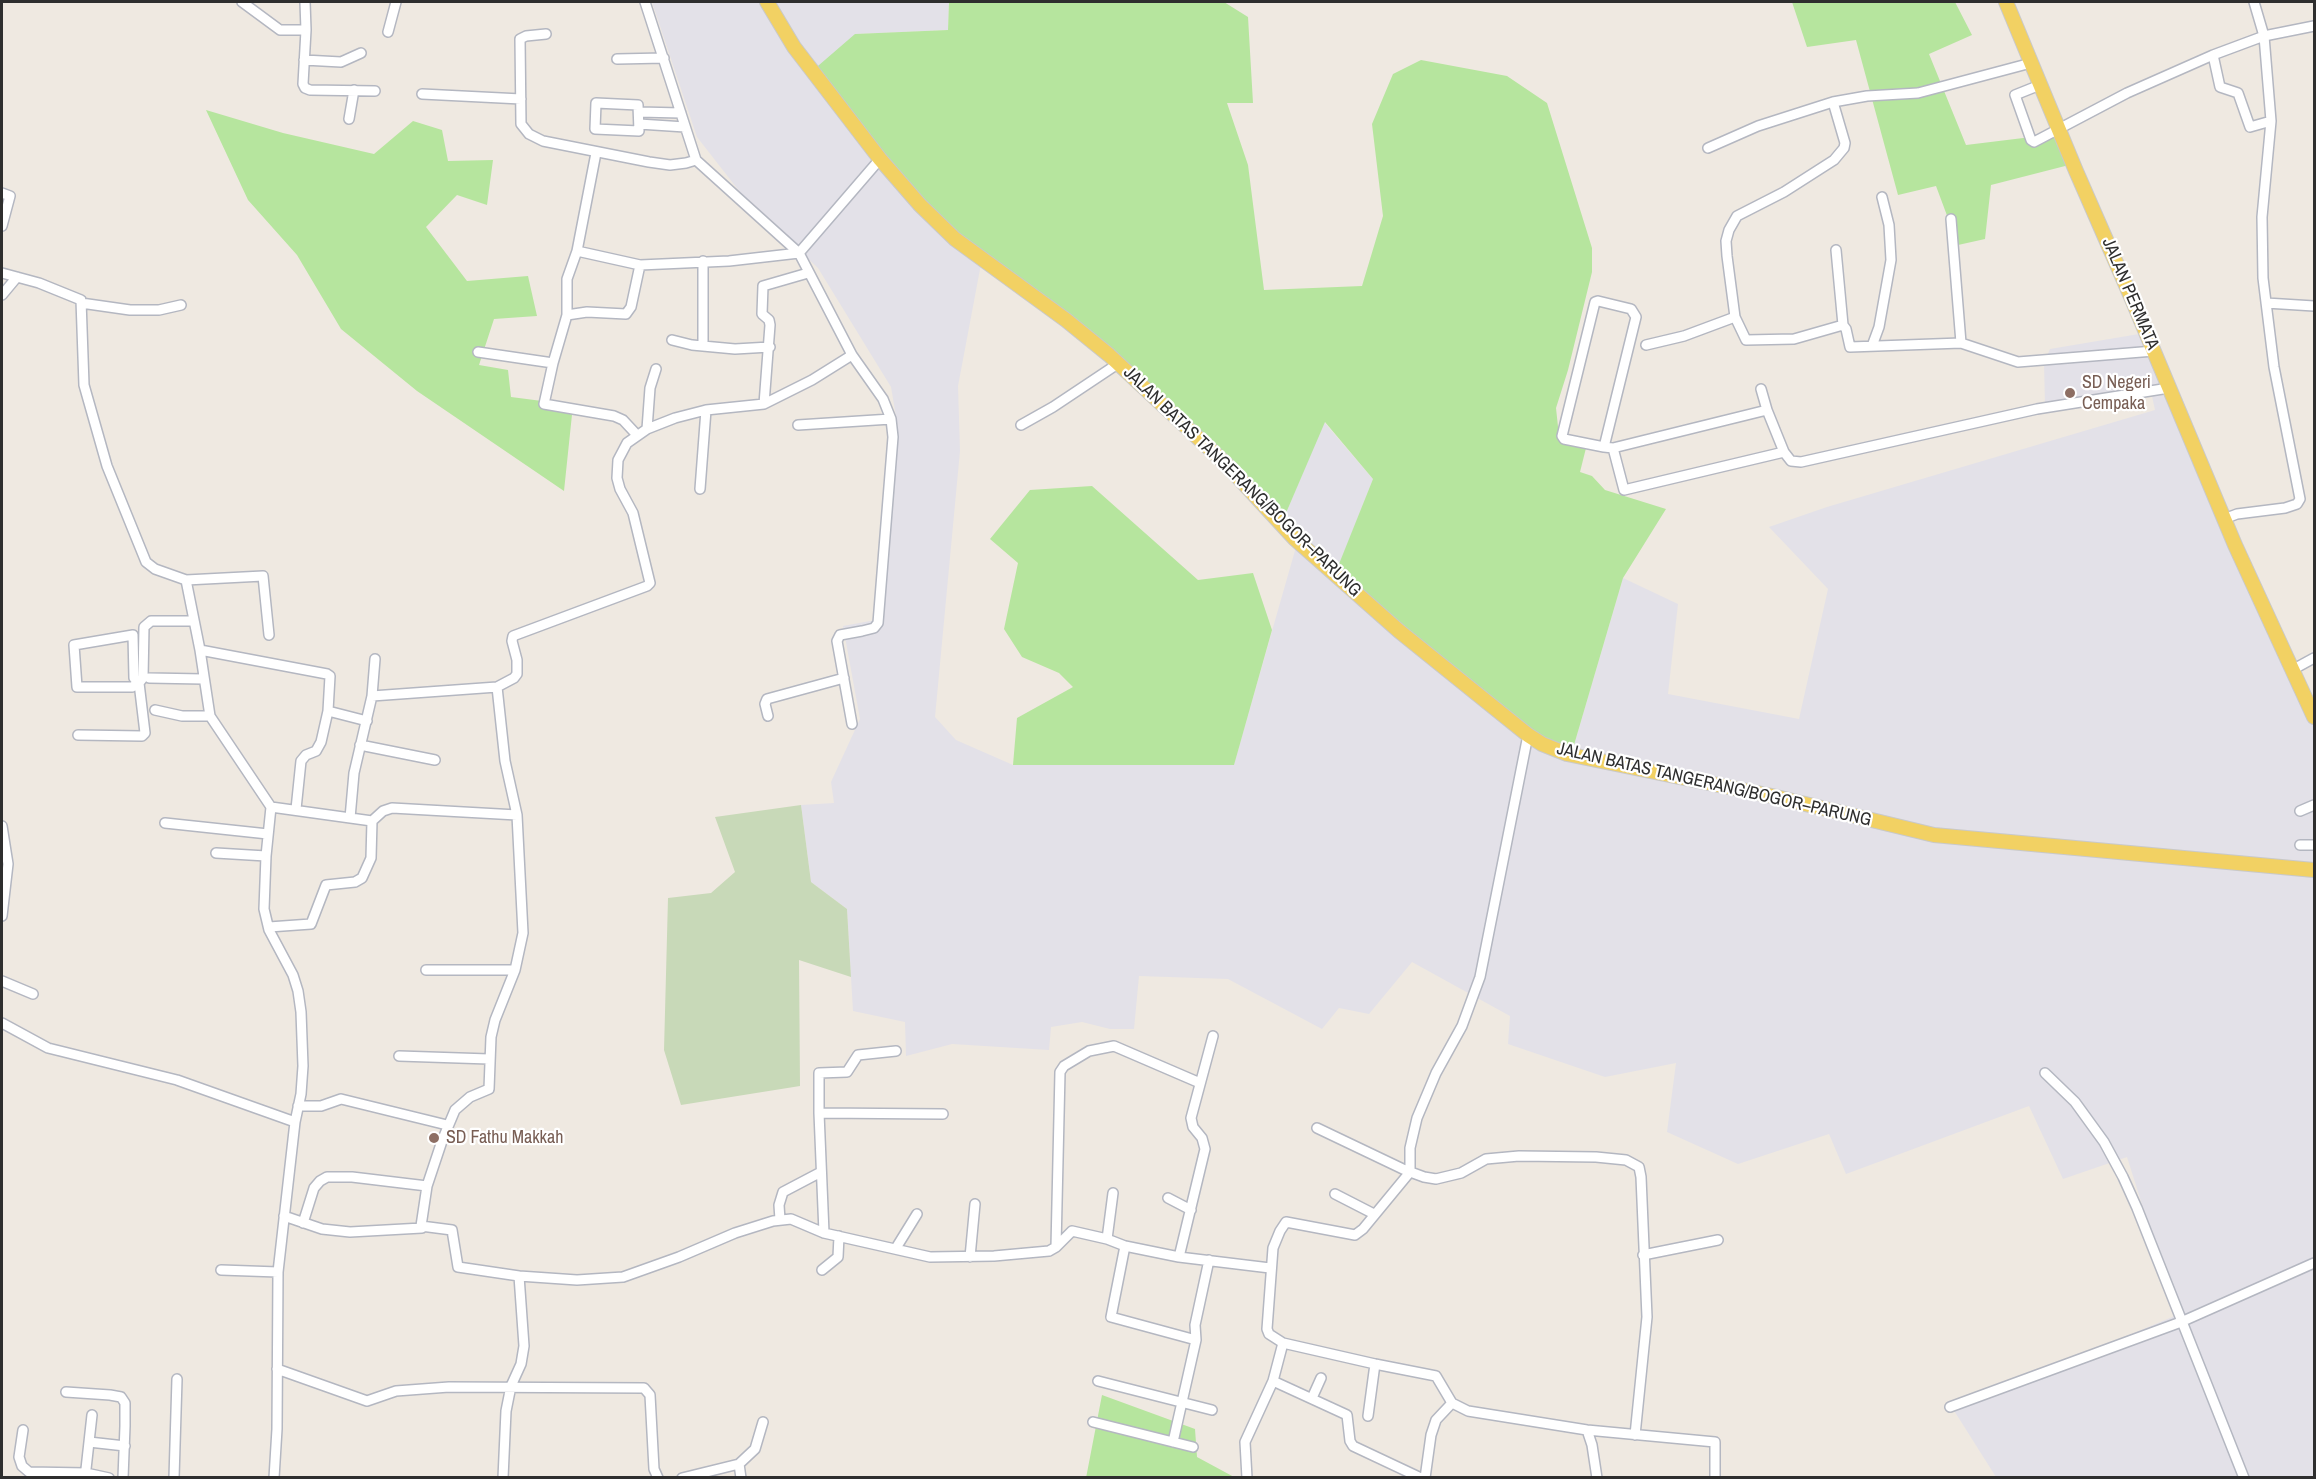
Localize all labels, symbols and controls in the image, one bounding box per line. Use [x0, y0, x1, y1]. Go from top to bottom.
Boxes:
street label: JALAN PERMATA [2097, 235, 2163, 353]
street label: JALAN BATAS TANGERANG/BOGOR–PARUNG [1119, 362, 1365, 602]
place label: SD Negeri Cempaka [2082, 372, 2151, 415]
marker: SD Negeri Cempaka [2063, 386, 2077, 400]
street label: JALAN BATAS TANGERANG/BOGOR–PARUNG [1555, 738, 1873, 832]
place label: SD Fathu Makkah [446, 1127, 563, 1149]
marker: SD Fathu Makkah [427, 1131, 441, 1145]

